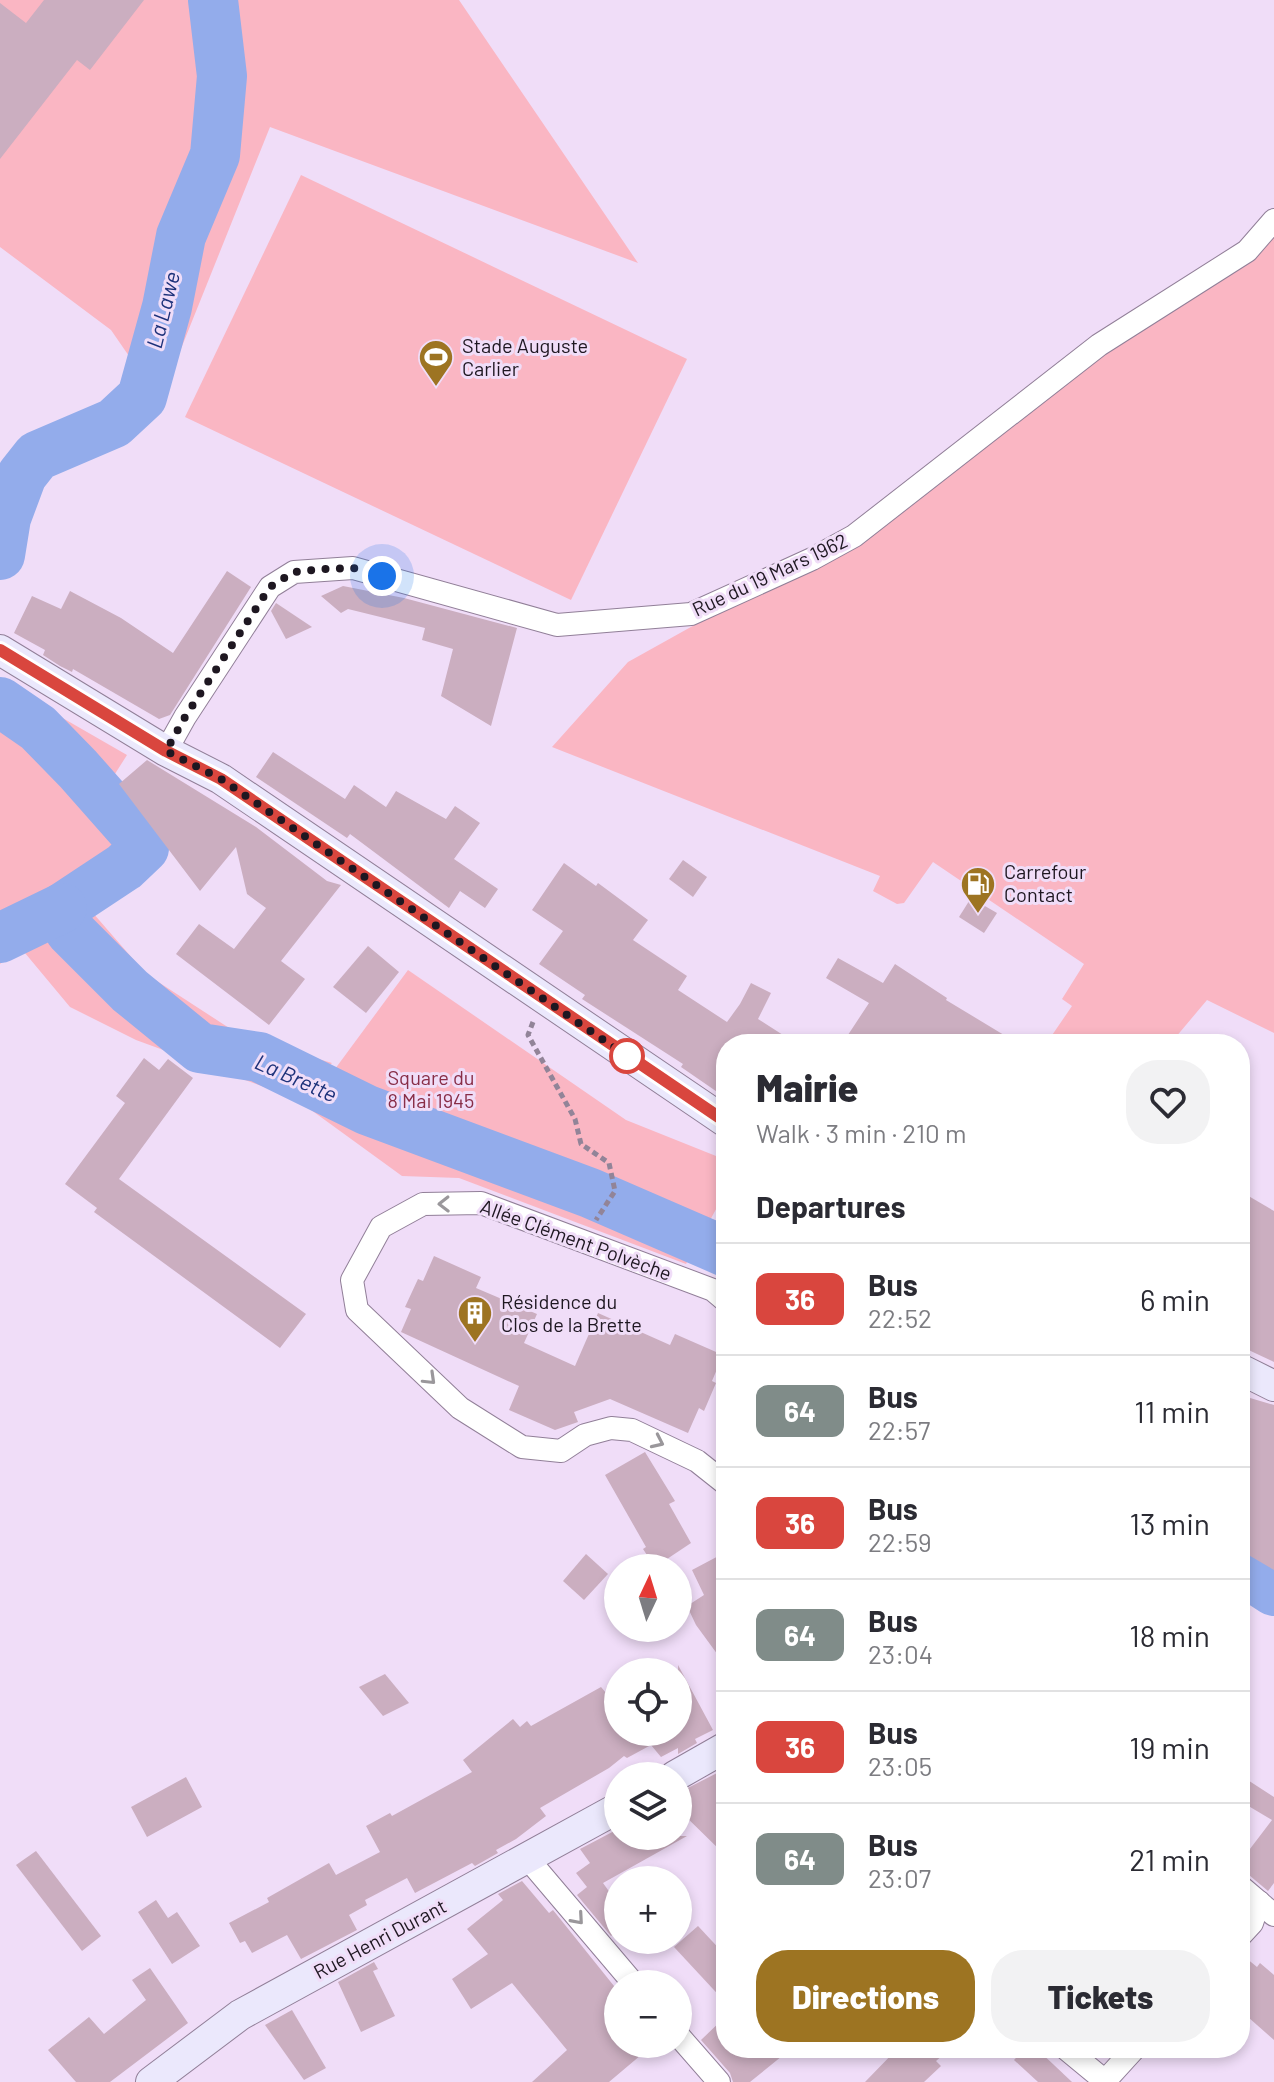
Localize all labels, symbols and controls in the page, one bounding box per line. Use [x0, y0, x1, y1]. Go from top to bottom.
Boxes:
water label: La Lawe [140, 269, 184, 351]
place label: Stade Auguste Carlier [462, 333, 588, 380]
sports icon: Stade Auguste Carlier [417, 338, 455, 388]
street label: Rue du 19 Mars 1962 [688, 528, 851, 621]
your location [362, 556, 402, 596]
place label: Carrefour Contact [1004, 859, 1086, 906]
fuel station icon: Carrefour Contact [959, 865, 997, 915]
unlabelled marker [610, 1039, 644, 1073]
water label: La Brette [251, 1048, 341, 1107]
button: heart [1126, 1060, 1210, 1144]
text: Mairie [756, 1064, 859, 1110]
park label: Square du 8 Mai 1945 [387, 1065, 475, 1112]
text: Walk · 3 min · 210 m [756, 1117, 966, 1148]
text: Departures [756, 1188, 906, 1224]
street label: Allée Clément Polvèche [477, 1193, 675, 1285]
one-way arrow [437, 1195, 450, 1212]
text: Bus [868, 1266, 918, 1302]
text: 6 min [1140, 1281, 1210, 1317]
text: 36 [785, 1282, 815, 1316]
place label: Résidence du Clos de la Brette [501, 1289, 642, 1336]
building icon: Résidence du Clos de la Brette [456, 1294, 494, 1344]
text: 22:52 [868, 1302, 932, 1333]
one-way arrow [421, 1370, 435, 1384]
text: Bus [868, 1378, 918, 1414]
text: 11 min [1134, 1393, 1210, 1429]
text: 64 [784, 1394, 816, 1428]
text: 22:57 [868, 1414, 930, 1445]
one-way arrow [650, 1432, 665, 1448]
text: Bus [868, 1490, 918, 1526]
text: 13 min [1129, 1505, 1210, 1541]
text: 36 [785, 1506, 815, 1540]
text: 22:59 [868, 1526, 932, 1557]
north arrow [604, 1554, 692, 1642]
map controls [604, 1554, 692, 2058]
text: Bus [868, 1602, 918, 1638]
text: 18 min [1129, 1617, 1210, 1653]
text: 64 [784, 1618, 816, 1652]
text: 23:04 [868, 1638, 933, 1669]
button: locate [604, 1658, 692, 1746]
text: Bus [868, 1714, 918, 1750]
text: 19 min [1129, 1729, 1210, 1765]
text: 36 [785, 1730, 815, 1764]
text: 23:05 [868, 1750, 932, 1781]
button: layers [604, 1762, 692, 1850]
text: Bus [868, 1826, 918, 1862]
text: 21 min [1129, 1841, 1210, 1877]
text: 64 [784, 1842, 816, 1876]
text: 23:07 [868, 1862, 931, 1893]
button: + [604, 1866, 692, 1954]
street label: Rue Henri Durant [309, 1893, 450, 1983]
one-way arrow [568, 1909, 583, 1924]
button: Directions [756, 1950, 975, 2042]
button: Tickets [991, 1950, 1210, 2042]
button: − [604, 1970, 692, 2058]

